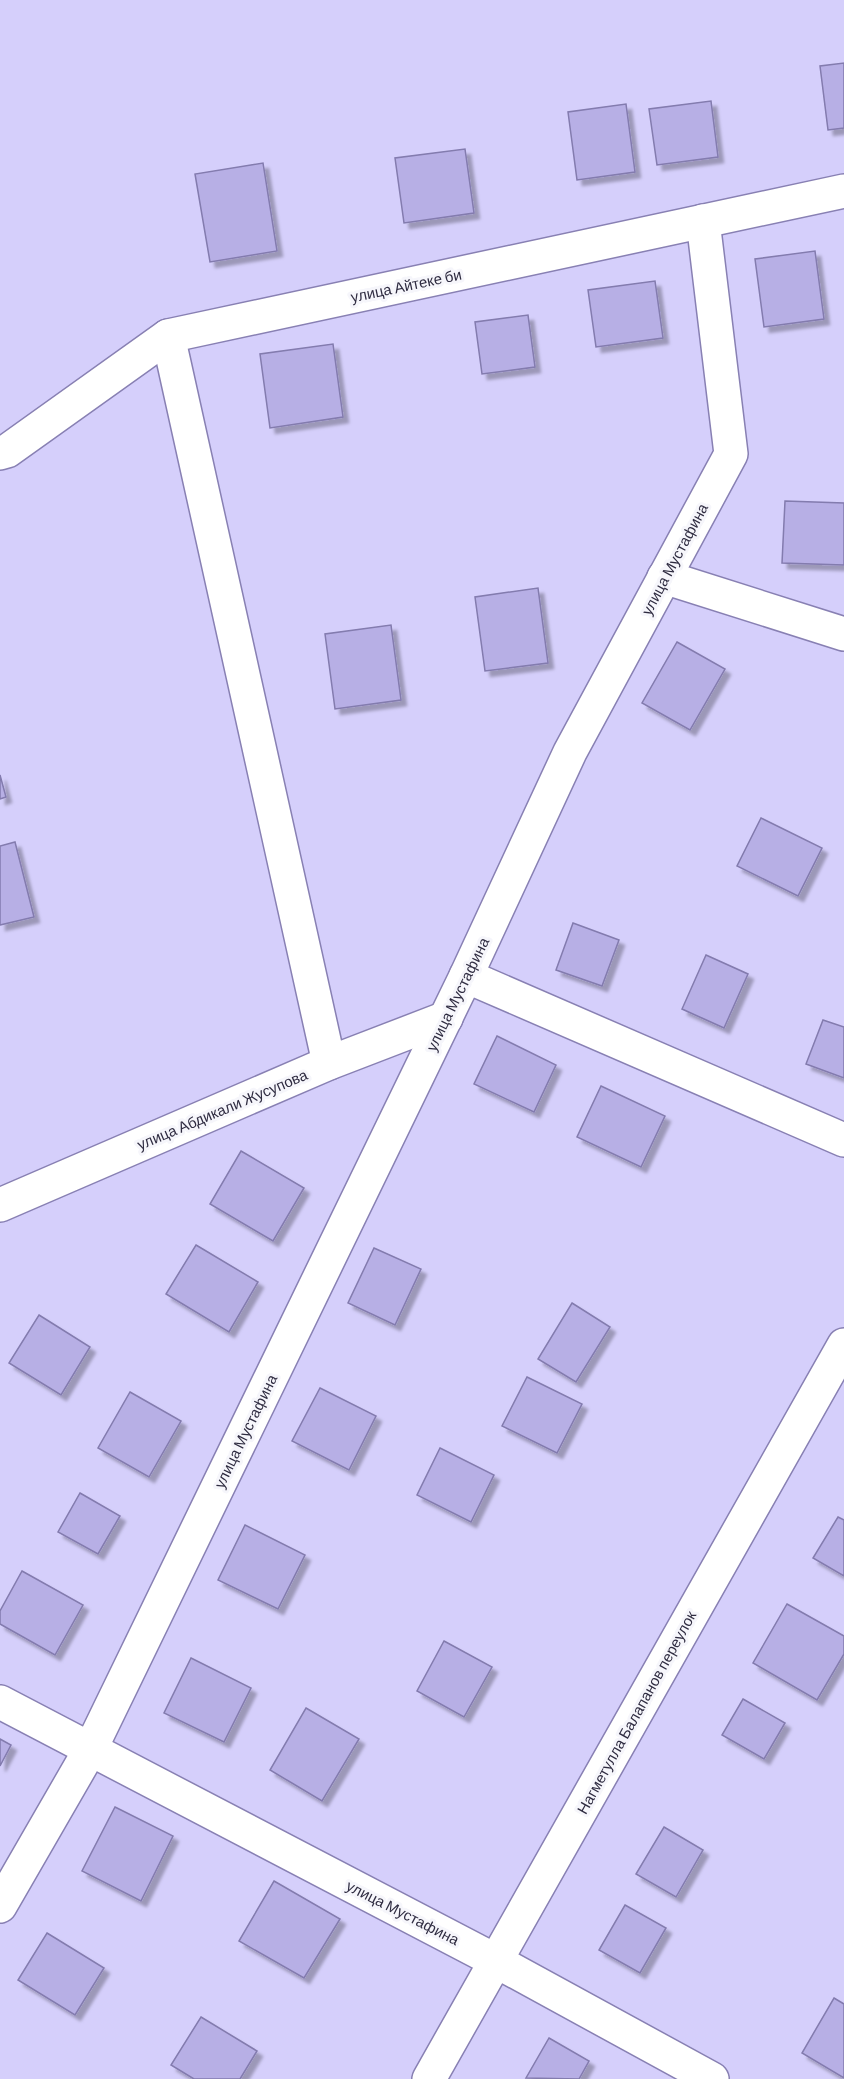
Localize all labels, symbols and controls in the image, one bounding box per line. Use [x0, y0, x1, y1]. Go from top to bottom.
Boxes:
street label: улица Айтеке би [349, 264, 463, 306]
street label: улица Мустафина [637, 499, 711, 618]
street label: улица Мустафина [422, 934, 493, 1054]
street label: улица Абдикали Жусупова [134, 1065, 310, 1153]
street label: улица Мустафина [210, 1371, 281, 1491]
street label: Нагметулла Балапанов переулок [573, 1607, 700, 1817]
street label: улица Мустафина [344, 1876, 463, 1948]

